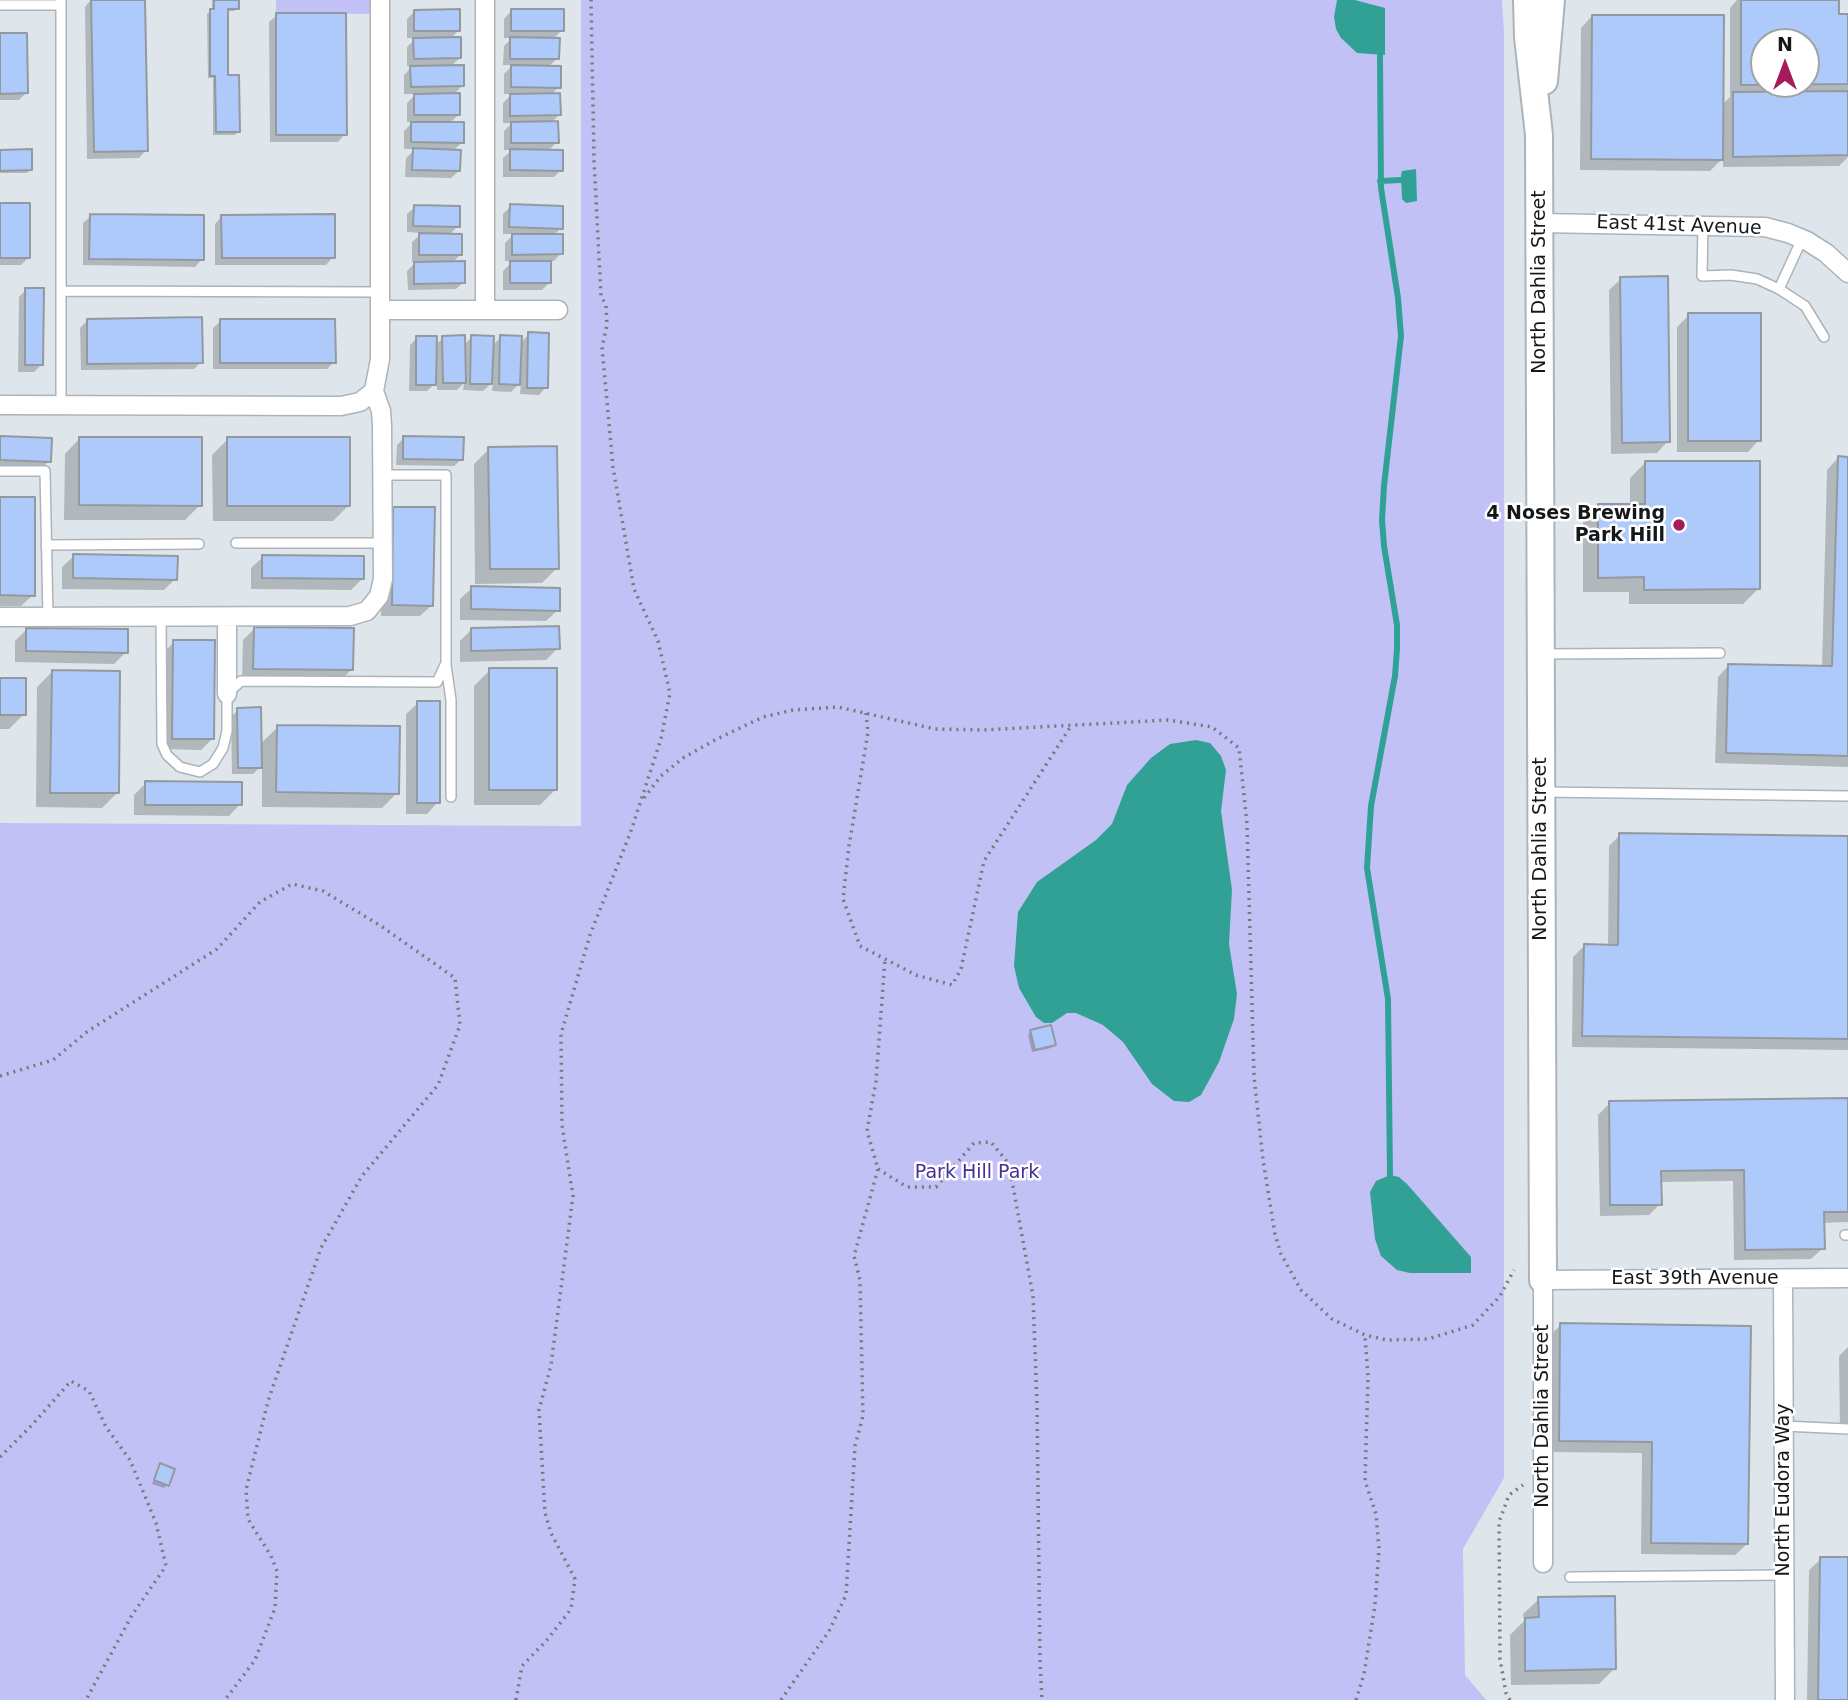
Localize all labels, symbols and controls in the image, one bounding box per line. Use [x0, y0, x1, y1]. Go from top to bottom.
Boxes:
north arrow [1750, 28, 1820, 98]
text: N [1777, 33, 1793, 55]
street label: North Dahlia Street [1529, 190, 1551, 374]
street label: East 41st Avenue [1596, 212, 1762, 240]
place label: 4 Noses Brewing Park Hill [1486, 503, 1665, 547]
marker: 4 Noses Brewing Park Hill [1671, 517, 1687, 533]
street label: North Dahlia Street [1530, 757, 1552, 941]
park label: Park Hill Park [915, 1162, 1039, 1184]
street label: East 39th Avenue [1611, 1268, 1779, 1290]
street label: North Dahlia Street [1532, 1324, 1554, 1508]
street label: North Eudora Way [1773, 1404, 1795, 1576]

